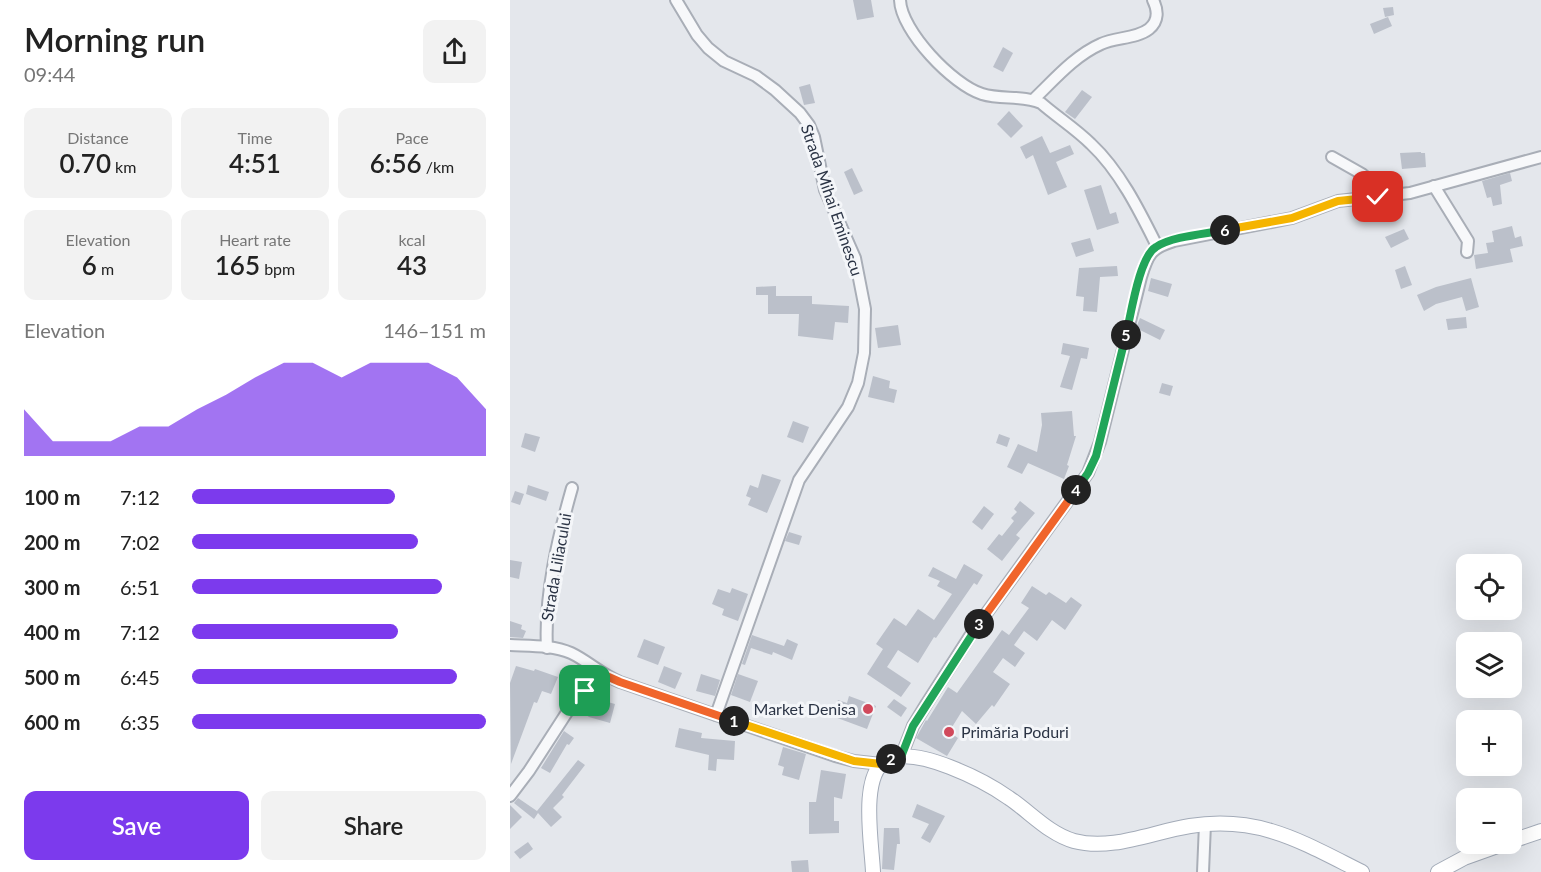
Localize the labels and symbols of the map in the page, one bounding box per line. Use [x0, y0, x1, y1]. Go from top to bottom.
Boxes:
street label: Strada Mihai Eminescu [798, 122, 867, 278]
pin [1352, 171, 1403, 222]
pin: 6 [1210, 215, 1240, 245]
pin: 5 [1111, 320, 1141, 350]
pin: 4 [1061, 475, 1091, 505]
street label: Strada Liliacului [537, 511, 574, 622]
pin: 3 [964, 609, 994, 639]
pin [559, 665, 610, 716]
place label: Market Denisa [754, 699, 856, 718]
marker: Market Denisa [861, 702, 875, 716]
pin: 1 [719, 706, 749, 736]
place label: Primăria Poduri [961, 722, 1069, 741]
marker: Primăria Poduri [942, 725, 956, 739]
pin: 2 [876, 744, 906, 774]

